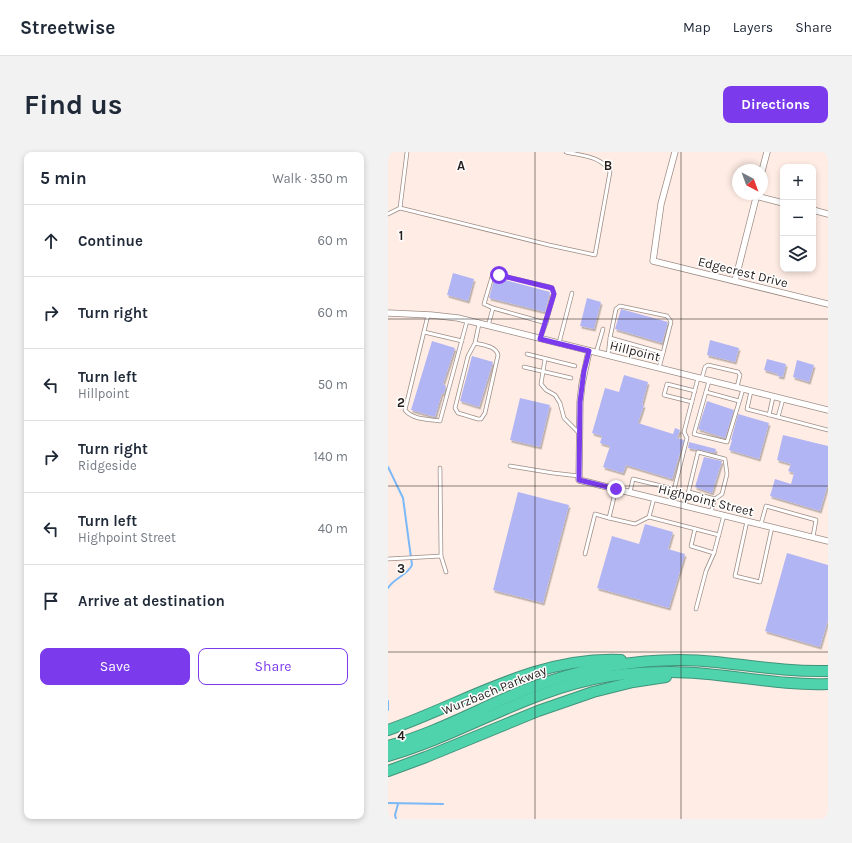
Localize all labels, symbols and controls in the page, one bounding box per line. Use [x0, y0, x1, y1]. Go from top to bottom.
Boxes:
text: Streetwise [20, 17, 115, 39]
text: Map [683, 19, 711, 36]
text: Layers [733, 19, 773, 36]
text: Share [795, 19, 832, 36]
button: Directions [723, 86, 828, 123]
text: Find us [24, 88, 123, 121]
text: A [457, 158, 465, 173]
text: B [604, 158, 612, 173]
north arrow [732, 164, 768, 200]
map controls [780, 164, 816, 272]
button: + [780, 164, 816, 200]
text: 5 min [40, 168, 87, 188]
text: Walk · 350 m [272, 171, 348, 186]
button: − [780, 200, 816, 236]
text: 1 [399, 228, 403, 243]
icon: ahead [40, 230, 62, 252]
text: Continue [78, 232, 143, 250]
text: 60 m [318, 233, 348, 248]
button: layers [780, 236, 816, 272]
street label: Edgecrest Drive [696, 254, 790, 291]
route start [490, 266, 508, 284]
icon: right [40, 302, 62, 324]
text: Turn right [78, 304, 148, 322]
text: 60 m [318, 305, 348, 320]
street label: Hillpoint [608, 338, 662, 364]
text: Turn left [78, 368, 137, 386]
icon: left [40, 374, 62, 396]
text: 50 m [318, 377, 348, 392]
text: Hillpoint [78, 386, 129, 401]
text: 2 [397, 395, 405, 410]
text: Turn right [78, 440, 148, 458]
icon: right [40, 446, 62, 468]
text: 140 m [313, 449, 348, 464]
text: Ridgeside [78, 458, 137, 473]
route end [607, 480, 625, 498]
street label: Highpoint Street [657, 481, 755, 519]
text: Turn left [78, 512, 137, 530]
icon: left [40, 518, 62, 540]
text: 40 m [318, 521, 348, 536]
text: Highpoint Street [78, 530, 176, 545]
text: 3 [397, 561, 405, 576]
icon: arrive [40, 590, 62, 612]
text: Arrive at destination [78, 592, 225, 610]
button: Save [40, 648, 190, 685]
button: Share [198, 648, 348, 685]
street label: Wurzbach Parkway [439, 662, 549, 718]
text: 4 [397, 728, 405, 743]

